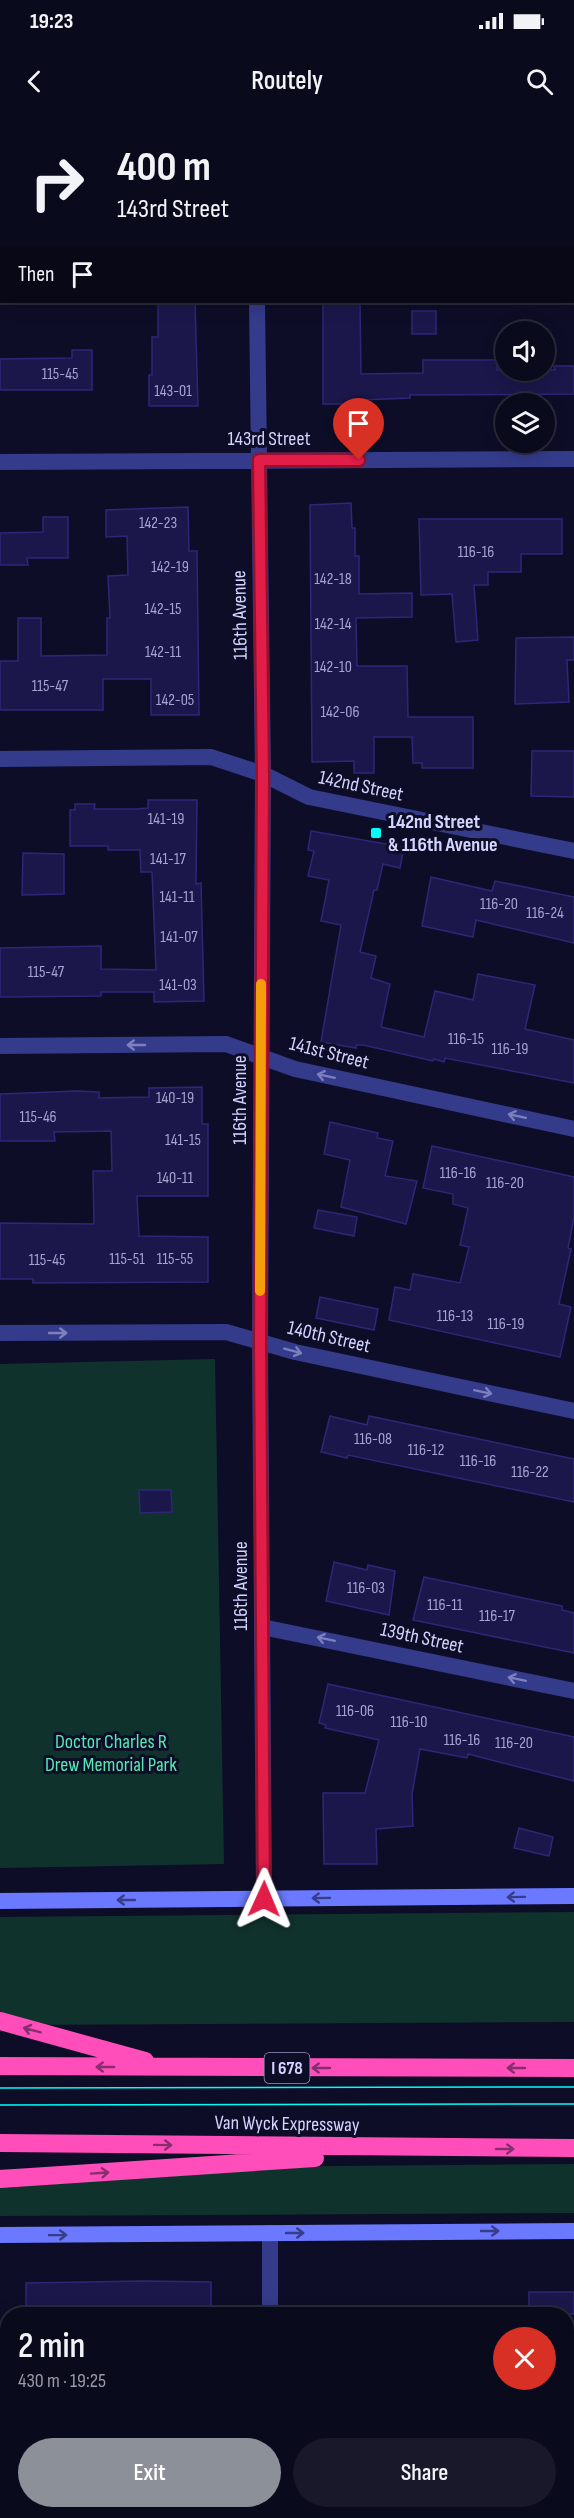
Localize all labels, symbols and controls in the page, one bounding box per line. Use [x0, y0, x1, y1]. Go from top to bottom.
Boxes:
text: 19:23 [30, 8, 73, 35]
icon: back [18, 65, 51, 98]
text: Routely [251, 65, 323, 97]
icon: search [523, 65, 556, 98]
text: 400 m [117, 142, 211, 193]
icon: right [18, 144, 96, 222]
text: 143rd Street [117, 193, 229, 225]
icon: arrive [66, 258, 99, 291]
text: Then [18, 261, 54, 288]
map controls [495, 321, 555, 453]
button: sound [495, 321, 555, 381]
house number: 115-45 [42, 365, 78, 384]
house number: 143-01 [154, 382, 192, 401]
button: layers [495, 393, 555, 453]
pin [333, 398, 384, 460]
icon: arrive [342, 407, 375, 440]
street label: 143rd Street [228, 427, 310, 451]
house number: 142-23 [139, 514, 177, 533]
house number: 116-16 [458, 543, 494, 562]
house number: 142-19 [151, 558, 189, 577]
street label: 116th Avenue [227, 570, 253, 660]
house number: 142-18 [314, 570, 352, 589]
house number: 142-15 [145, 600, 181, 619]
house number: 142-14 [314, 615, 352, 634]
house number: 142-11 [145, 643, 181, 662]
house number: 142-10 [314, 658, 352, 677]
house number: 115-47 [32, 677, 69, 696]
house number: 142-05 [156, 691, 194, 710]
house number: 142-06 [321, 703, 360, 722]
street label: 142nd Street [316, 765, 406, 807]
house number: 141-19 [148, 810, 184, 829]
place label: 142nd Street & 116th Avenue [388, 810, 497, 857]
marker: 142nd Street & 116th Avenue [369, 826, 383, 840]
house number: 141-17 [150, 850, 186, 869]
house number: 141-11 [159, 888, 195, 907]
house number: 116-20 [480, 895, 518, 914]
house number: 116-24 [526, 904, 564, 923]
house number: 141-07 [160, 928, 198, 947]
house number: 115-47 [28, 963, 65, 982]
house number: 141-03 [159, 976, 197, 995]
house number: 116-15 [448, 1030, 484, 1049]
street label: 141st Street [287, 1032, 371, 1074]
one-way arrow [127, 1039, 147, 1051]
house number: 116-19 [492, 1040, 528, 1059]
street label: 116th Avenue [228, 1055, 252, 1145]
one-way arrow [317, 1070, 336, 1081]
house number: 140-19 [156, 1089, 194, 1108]
house number: 115-46 [19, 1108, 57, 1127]
one-way arrow [508, 1110, 527, 1122]
house number: 141-15 [165, 1131, 201, 1150]
house number: 116-16 [440, 1164, 476, 1183]
house number: 140-11 [157, 1169, 194, 1188]
house number: 116-20 [486, 1174, 524, 1193]
house number: 115-51 [109, 1250, 145, 1269]
house number: 115-55 [157, 1250, 193, 1269]
house number: 115-45 [29, 1251, 65, 1270]
house number: 116-13 [437, 1307, 473, 1326]
house number: 116-19 [488, 1315, 524, 1334]
street label: 140th Street [285, 1316, 373, 1358]
one-way arrow [48, 1327, 68, 1339]
one-way arrow [283, 1346, 302, 1357]
one-way arrow [473, 1387, 493, 1398]
house number: 116-08 [354, 1430, 392, 1449]
house number: 116-12 [408, 1441, 444, 1460]
house number: 116-16 [460, 1452, 496, 1471]
house number: 116-22 [511, 1463, 549, 1482]
street label: 116th Avenue [229, 1541, 253, 1631]
house number: 116-03 [347, 1579, 385, 1598]
house number: 116-11 [427, 1596, 463, 1615]
house number: 116-17 [479, 1607, 516, 1626]
street label: 139th Street [378, 1617, 466, 1659]
one-way arrow [317, 1633, 336, 1644]
one-way arrow [507, 1673, 527, 1684]
house number: 116-06 [336, 1702, 374, 1721]
house number: 116-10 [391, 1713, 427, 1732]
park label: Doctor Charles R Drew Memorial Park [45, 1730, 177, 1777]
house number: 116-16 [444, 1731, 480, 1750]
house number: 116-20 [495, 1734, 533, 1753]
position arrow [232, 1867, 296, 1931]
one-way arrow [506, 1891, 526, 1903]
one-way arrow [311, 1893, 331, 1904]
one-way arrow [116, 1894, 136, 1906]
one-way arrow [23, 2024, 42, 2035]
road number: I 678 [264, 2053, 310, 2083]
one-way arrow [95, 2061, 115, 2073]
one-way arrow [311, 2062, 331, 2074]
one-way arrow [506, 2062, 526, 2074]
street label: Van Wyck Expressway [214, 2111, 360, 2137]
one-way arrow [153, 2139, 173, 2151]
one-way arrow [495, 2143, 515, 2155]
one-way arrow [90, 2167, 110, 2178]
one-way arrow [480, 2225, 500, 2237]
one-way arrow [285, 2227, 305, 2239]
one-way arrow [48, 2229, 68, 2241]
text: 2 min [18, 2325, 85, 2368]
button: close [493, 2327, 556, 2390]
text: 430 m · 19:25 [18, 2369, 106, 2393]
button: Exit [18, 2438, 281, 2507]
button: Share [293, 2438, 556, 2507]

